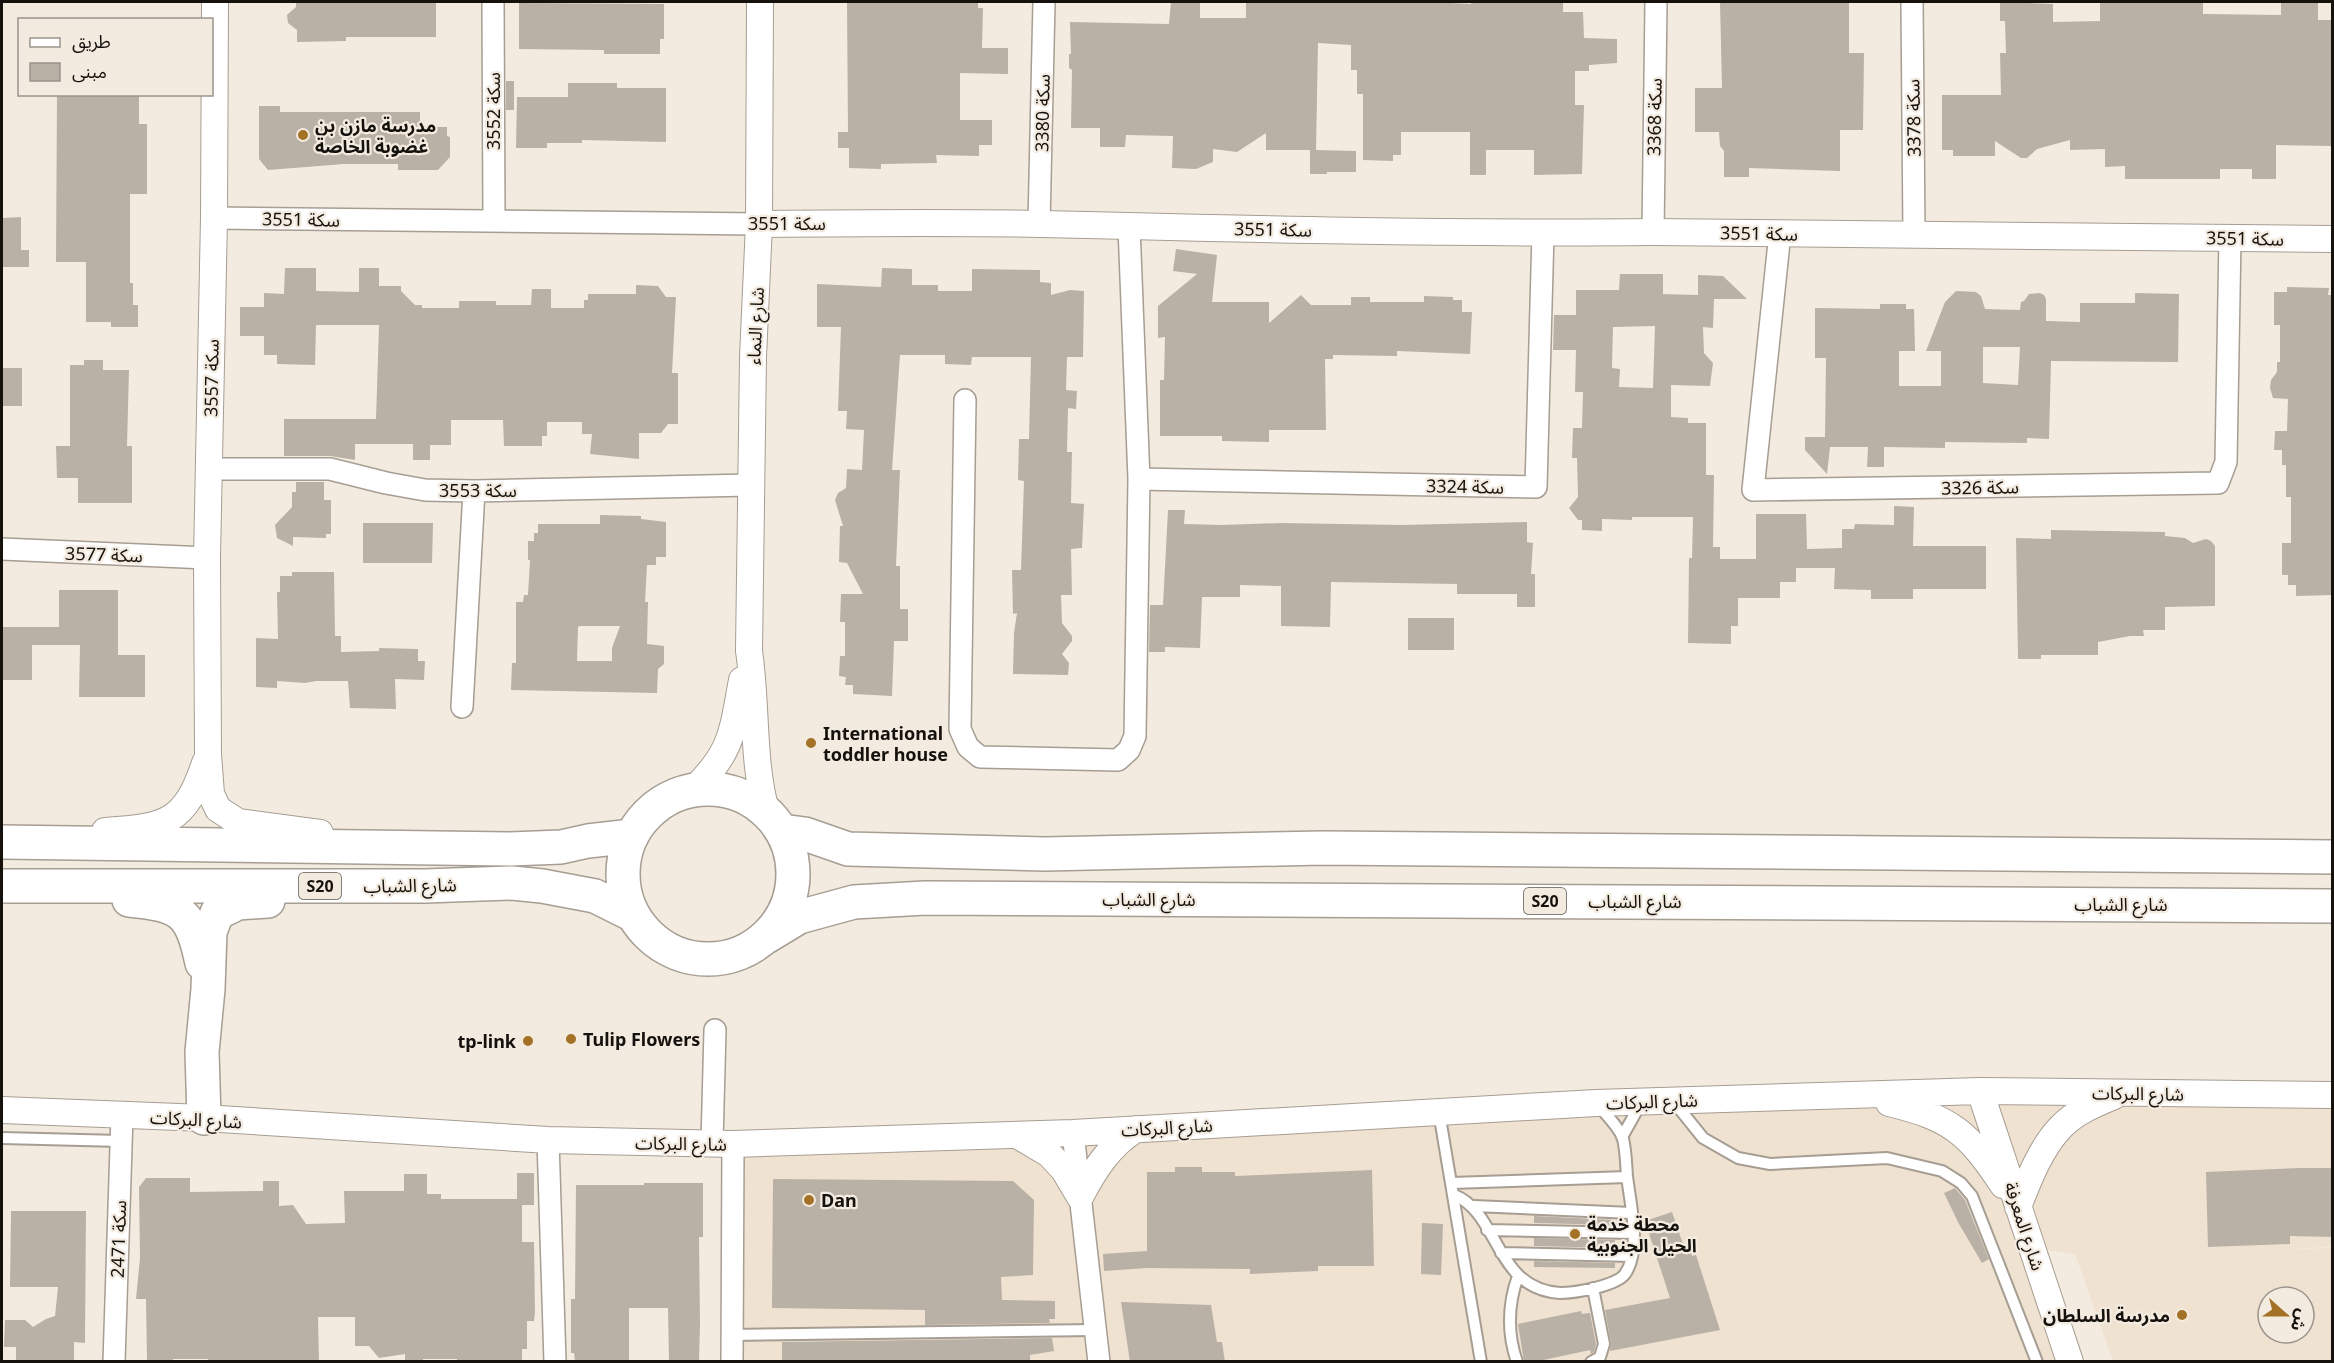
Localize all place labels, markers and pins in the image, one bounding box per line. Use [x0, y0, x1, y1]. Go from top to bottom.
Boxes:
place label: مدرسة مازن بن غضوبة الخاصة [315, 113, 436, 158]
marker: مدرسة مازن بن غضوبة الخاصة [296, 128, 310, 142]
place label: International toddler house [823, 721, 948, 766]
marker: International toddler house [804, 736, 818, 750]
place label: Tulip Flowers [583, 1027, 700, 1051]
place label: tp-link [457, 1029, 517, 1053]
marker: Tulip Flowers [564, 1032, 578, 1046]
marker: tp-link [521, 1034, 535, 1048]
place label: Dan [821, 1188, 857, 1212]
marker: Dan [802, 1193, 816, 1207]
place label: محطة خدمة الحيل الجنوبية [1587, 1212, 1697, 1257]
marker: محطة خدمة الحيل الجنوبية [1568, 1227, 1582, 1241]
place label: مدرسة السلطان [2043, 1303, 2170, 1327]
marker: مدرسة السلطان [2175, 1308, 2189, 1322]

